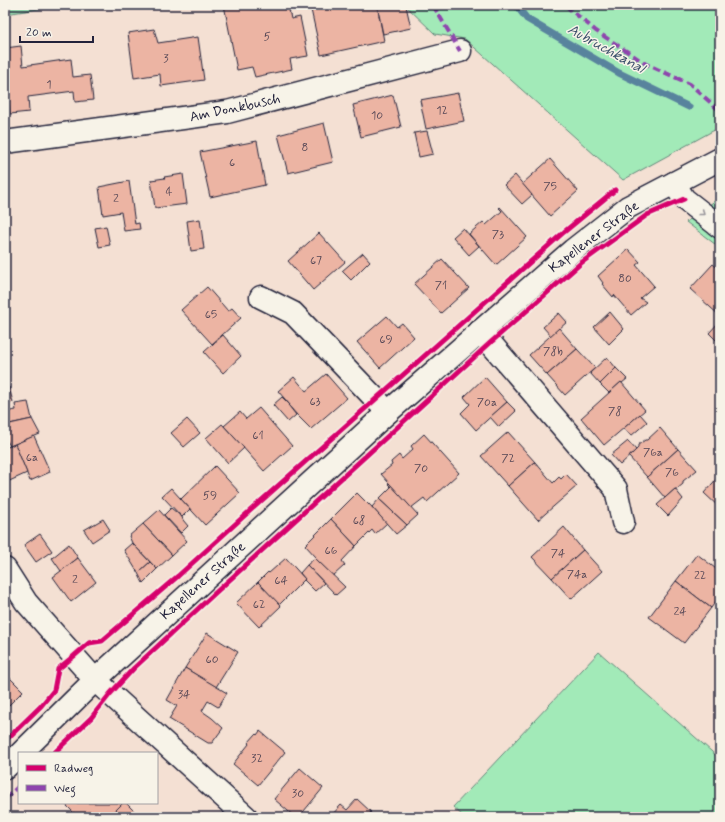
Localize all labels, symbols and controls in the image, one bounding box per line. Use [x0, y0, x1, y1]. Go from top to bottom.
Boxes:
scale bar [20, 18, 93, 44]
water label: Aubruchkanal [564, 20, 650, 79]
text: 20 m [26, 25, 52, 41]
house number: 5 [263, 29, 271, 45]
house number: 3 [163, 51, 169, 67]
house number: 1 [46, 77, 52, 93]
street label: Am Donkbusch [188, 90, 282, 126]
house number: 12 [436, 103, 448, 119]
house number: 10 [371, 108, 383, 124]
house number: 8 [302, 140, 308, 156]
house number: 6 [229, 155, 235, 171]
house number: 75 [543, 179, 557, 195]
house number: 4 [166, 184, 173, 200]
house number: 2 [113, 191, 119, 207]
street label: Kapellener Straße [545, 197, 643, 277]
one-way arrow [698, 208, 705, 215]
house number: 73 [492, 227, 504, 243]
house number: 67 [310, 253, 322, 269]
house number: 80 [618, 271, 632, 287]
house number: 71 [435, 278, 447, 294]
house number: 65 [205, 307, 217, 323]
house number: 69 [379, 332, 393, 348]
house number: 78b [543, 344, 563, 360]
house number: 63 [309, 394, 321, 410]
house number: 70a [477, 395, 497, 411]
house number: 78 [608, 404, 622, 420]
house number: 61 [252, 428, 264, 444]
house number: 76a [643, 445, 663, 461]
house number: 6a [26, 450, 38, 466]
house number: 72 [501, 451, 515, 467]
house number: 70 [414, 461, 428, 477]
house number: 76 [665, 465, 679, 481]
house number: 59 [203, 488, 217, 504]
house number: 68 [353, 513, 365, 529]
street label: Kapellener Straße [157, 538, 250, 624]
house number: 66 [325, 543, 338, 559]
house number: 74 [551, 546, 565, 562]
house number: 74a [567, 567, 587, 583]
house number: 22 [694, 568, 706, 584]
house number: 2 [72, 572, 78, 588]
house number: 64 [274, 573, 288, 589]
house number: 62 [253, 597, 265, 613]
house number: 24 [673, 604, 687, 620]
house number: 60 [205, 652, 219, 668]
house number: 34 [178, 687, 190, 703]
house number: 32 [251, 751, 263, 767]
legend [18, 752, 158, 804]
text: Radweg [54, 761, 93, 777]
text: Weg [54, 781, 76, 798]
house number: 30 [292, 786, 304, 802]

